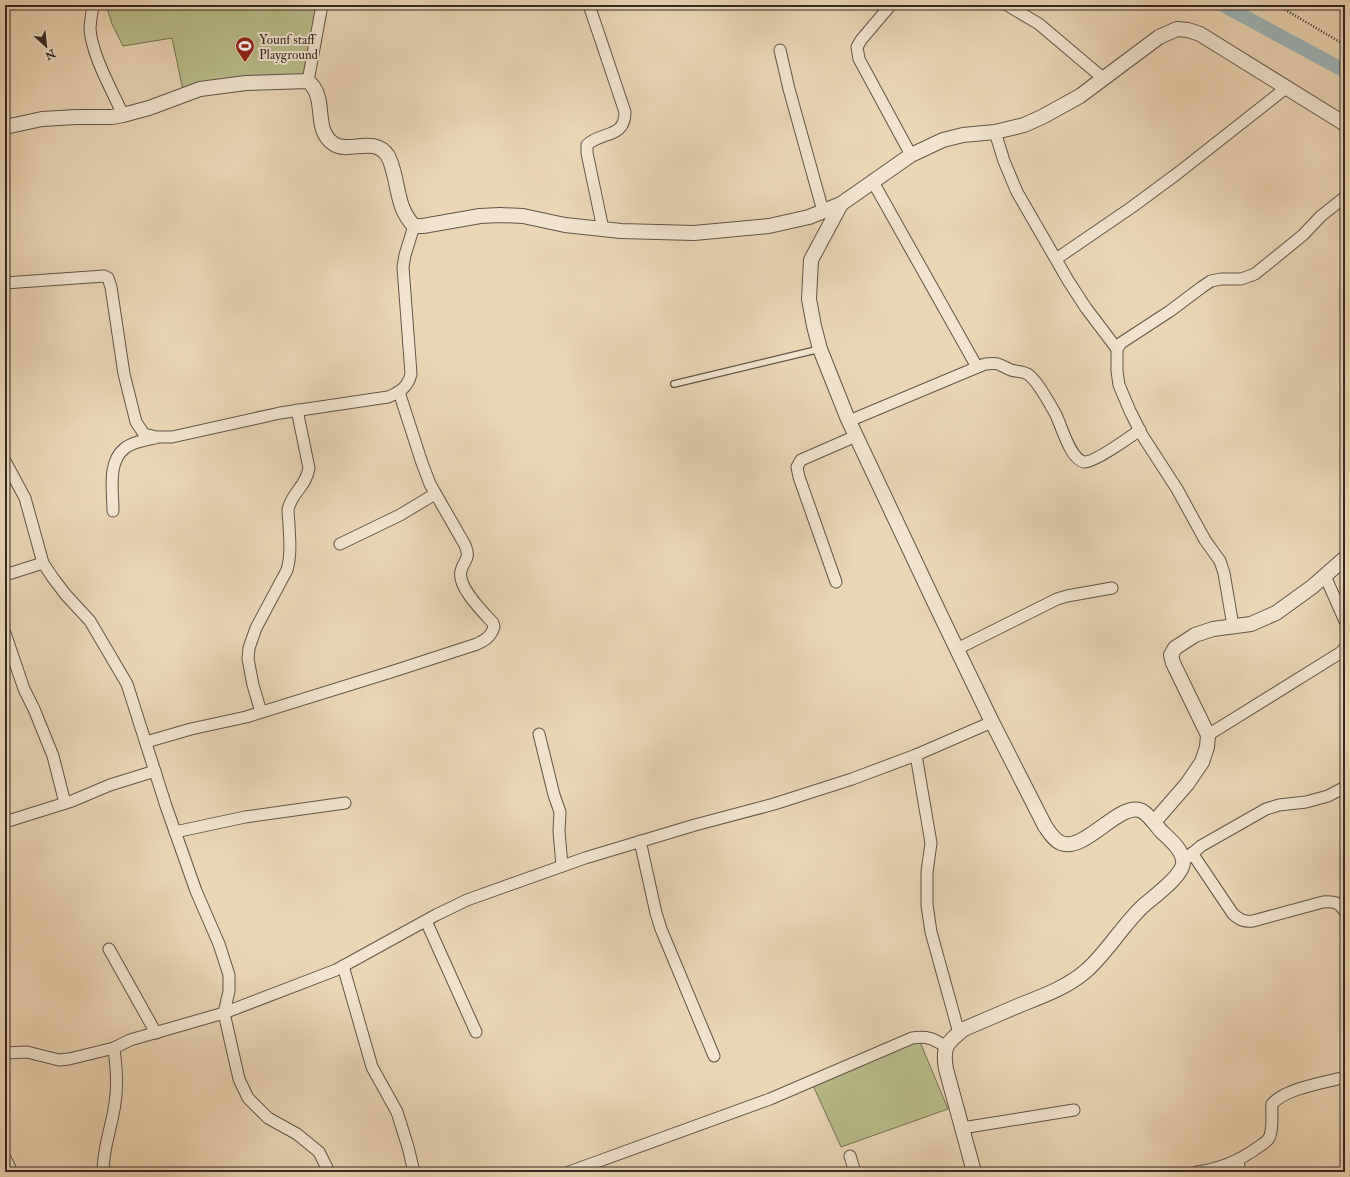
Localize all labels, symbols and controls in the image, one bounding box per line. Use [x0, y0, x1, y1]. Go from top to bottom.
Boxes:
north arrow [26, 26, 66, 66]
place label: Younf staff Playground [259, 32, 319, 64]
sports icon: Younf staff Playground [234, 35, 256, 63]
text: N [42, 46, 59, 63]

